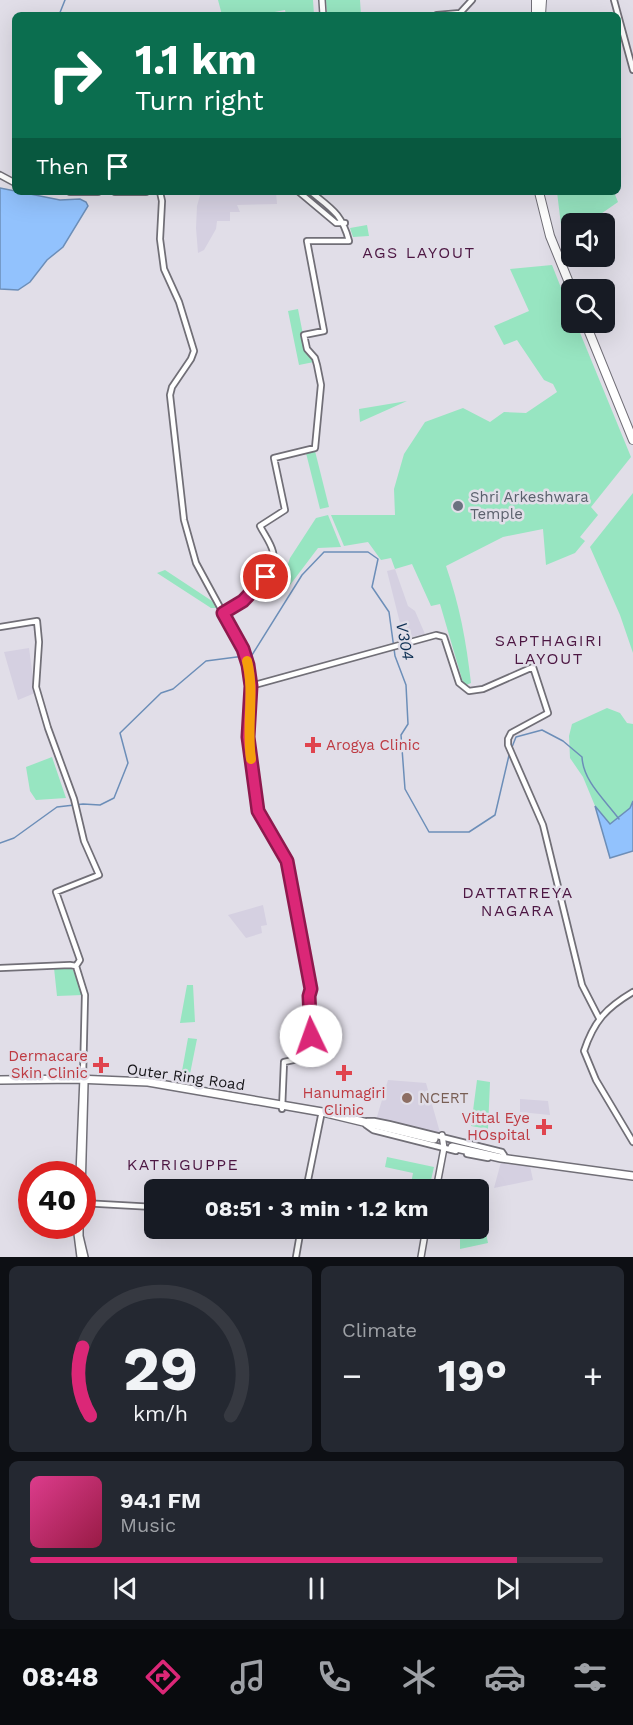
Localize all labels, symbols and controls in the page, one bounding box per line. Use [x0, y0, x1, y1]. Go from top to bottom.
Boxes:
text: 1.1 km [135, 35, 257, 84]
icon: right [36, 36, 114, 114]
text: Turn right [135, 85, 264, 117]
icon: arrive [101, 150, 134, 183]
text: Then [36, 154, 89, 179]
map controls [561, 213, 615, 333]
button: sound [561, 213, 615, 267]
district label: AGS LAYOUT [362, 243, 476, 262]
button: search [561, 279, 615, 333]
place label: Shri Arkeshwara Temple [470, 488, 589, 523]
marker: Shri Arkeshwara Temple [451, 499, 465, 513]
pin [240, 551, 291, 602]
icon: arrive [249, 560, 282, 593]
water label: V304 [392, 620, 418, 662]
district label: SAPTHAGIRI LAYOUT [495, 631, 603, 668]
marker: Arogya Clinic [304, 736, 322, 754]
place label: Arogya Clinic [326, 736, 420, 754]
district label: DATTATREYA NAGARA [462, 883, 574, 920]
position arrow [279, 1004, 343, 1068]
place label: Dermacare Skin Clinic [8, 1047, 88, 1082]
marker: Dermacare Skin Clinic [92, 1056, 110, 1074]
street label: Outer Ring Road [126, 1060, 246, 1094]
marker: Hanumagiri Clinic [335, 1064, 353, 1082]
place label: Hanumagiri Clinic [303, 1084, 385, 1119]
place label: NCERT [419, 1089, 469, 1107]
marker: NCERT [400, 1091, 414, 1105]
place label: Vittal Eye HOspital [462, 1109, 530, 1144]
marker: Vittal Eye HOspital [535, 1118, 553, 1136]
district label: KATRIGUPPE [127, 1155, 239, 1174]
speed limit sign: 40 [18, 1161, 96, 1239]
text: 08:51 · 3 min · 1.2 km [205, 1196, 428, 1221]
text: Climate [342, 1318, 417, 1342]
text: 29 [123, 1332, 198, 1405]
text: 19° [438, 1349, 507, 1402]
text: − [342, 1356, 362, 1395]
text: + [583, 1356, 603, 1395]
text: km/h [133, 1401, 188, 1426]
text: 94.1 FM [120, 1488, 201, 1513]
text: Music [120, 1513, 176, 1537]
icon: previous [109, 1572, 142, 1605]
icon: pause [300, 1572, 333, 1605]
icon: next [491, 1572, 524, 1605]
icon: directions [142, 1656, 184, 1698]
icon: music [227, 1656, 269, 1698]
icon: phone [313, 1656, 355, 1698]
icon: climate [398, 1656, 440, 1698]
icon: car [484, 1656, 526, 1698]
icon: filters [569, 1656, 611, 1698]
text: 08:48 [22, 1661, 99, 1693]

